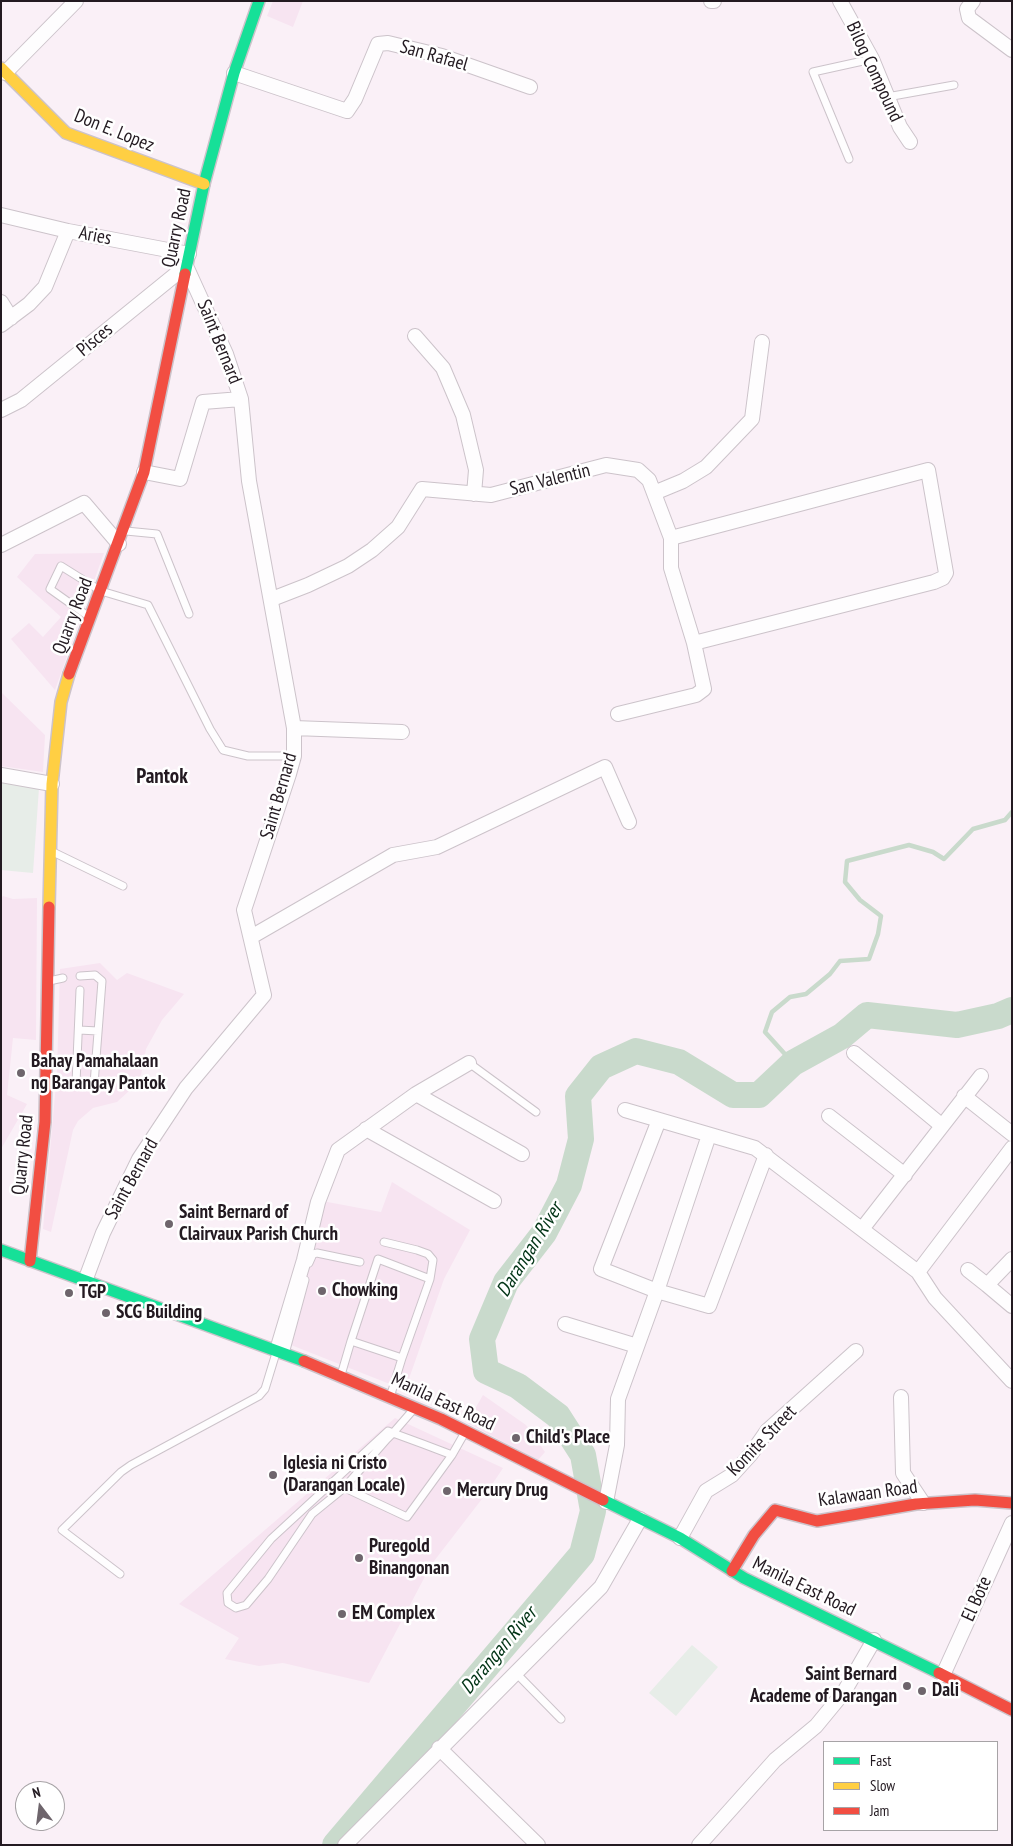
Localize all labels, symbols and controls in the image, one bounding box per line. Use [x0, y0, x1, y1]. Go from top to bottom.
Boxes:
street label: Bilog Compound [841, 18, 907, 126]
street label: San Rafael [397, 35, 471, 77]
street label: Don E. Lopez [71, 105, 157, 157]
street label: Quarry Road [158, 186, 196, 270]
street label: Aries [77, 222, 113, 250]
street label: Saint Bernard [192, 297, 246, 387]
street label: Pisces [72, 318, 118, 362]
street label: San Valentin [507, 459, 593, 501]
street label: Quarry Road [48, 574, 98, 658]
street label: Saint Bernard [256, 750, 302, 842]
district label: Pantok [136, 764, 188, 790]
place label: Bahay Pamahalaan ng Barangay Pantok [31, 1051, 166, 1095]
marker: Bahay Pamahalaan ng Barangay Pantok [15, 1067, 27, 1079]
street label: Quarry Road [7, 1114, 39, 1196]
street label: Saint Bernard [100, 1135, 164, 1223]
water label: Darangan River [492, 1199, 568, 1301]
place label: Saint Bernard of Clairvaux Parish Church [179, 1202, 338, 1246]
marker: Saint Bernard of Clairvaux Parish Church [163, 1218, 175, 1230]
place label: Chowking [332, 1280, 398, 1302]
place label: TGP [79, 1282, 106, 1304]
marker: Chowking [316, 1285, 328, 1297]
marker: TGP [63, 1287, 75, 1299]
place label: SCG Building [116, 1302, 202, 1324]
marker: SCG Building [100, 1307, 112, 1319]
street label: Manila East Road [387, 1368, 499, 1436]
street label: Komite Street [723, 1401, 801, 1481]
place label: Child's Place [526, 1427, 610, 1449]
marker: Child's Place [510, 1432, 522, 1444]
place label: Iglesia ni Cristo (Darangan Locale) [283, 1453, 405, 1497]
marker: Iglesia ni Cristo (Darangan Locale) [267, 1469, 279, 1481]
street label: Kalawaan Road [817, 1476, 919, 1512]
place label: Mercury Drug [457, 1480, 548, 1502]
marker: Mercury Drug [441, 1485, 453, 1497]
place label: Puregold Binangonan [369, 1536, 449, 1580]
marker: Puregold Binangonan [353, 1552, 365, 1564]
street label: Manila East Road [749, 1552, 859, 1622]
street label: El Bote [957, 1573, 997, 1625]
place label: EM Complex [352, 1603, 435, 1625]
water label: Darangan River [456, 1603, 542, 1699]
marker: EM Complex [336, 1608, 348, 1620]
place label: Saint Bernard Academe of Darangan [750, 1664, 897, 1708]
marker: Saint Bernard Academe of Darangan [901, 1680, 913, 1692]
place label: Dali [932, 1680, 959, 1702]
marker: Dali [916, 1685, 928, 1697]
legend [823, 1741, 998, 1831]
text: Fast [870, 1751, 891, 1770]
text: Slow [870, 1776, 895, 1795]
north arrow [15, 1781, 65, 1831]
text: N [30, 1783, 42, 1802]
text: Jam [870, 1801, 889, 1820]

